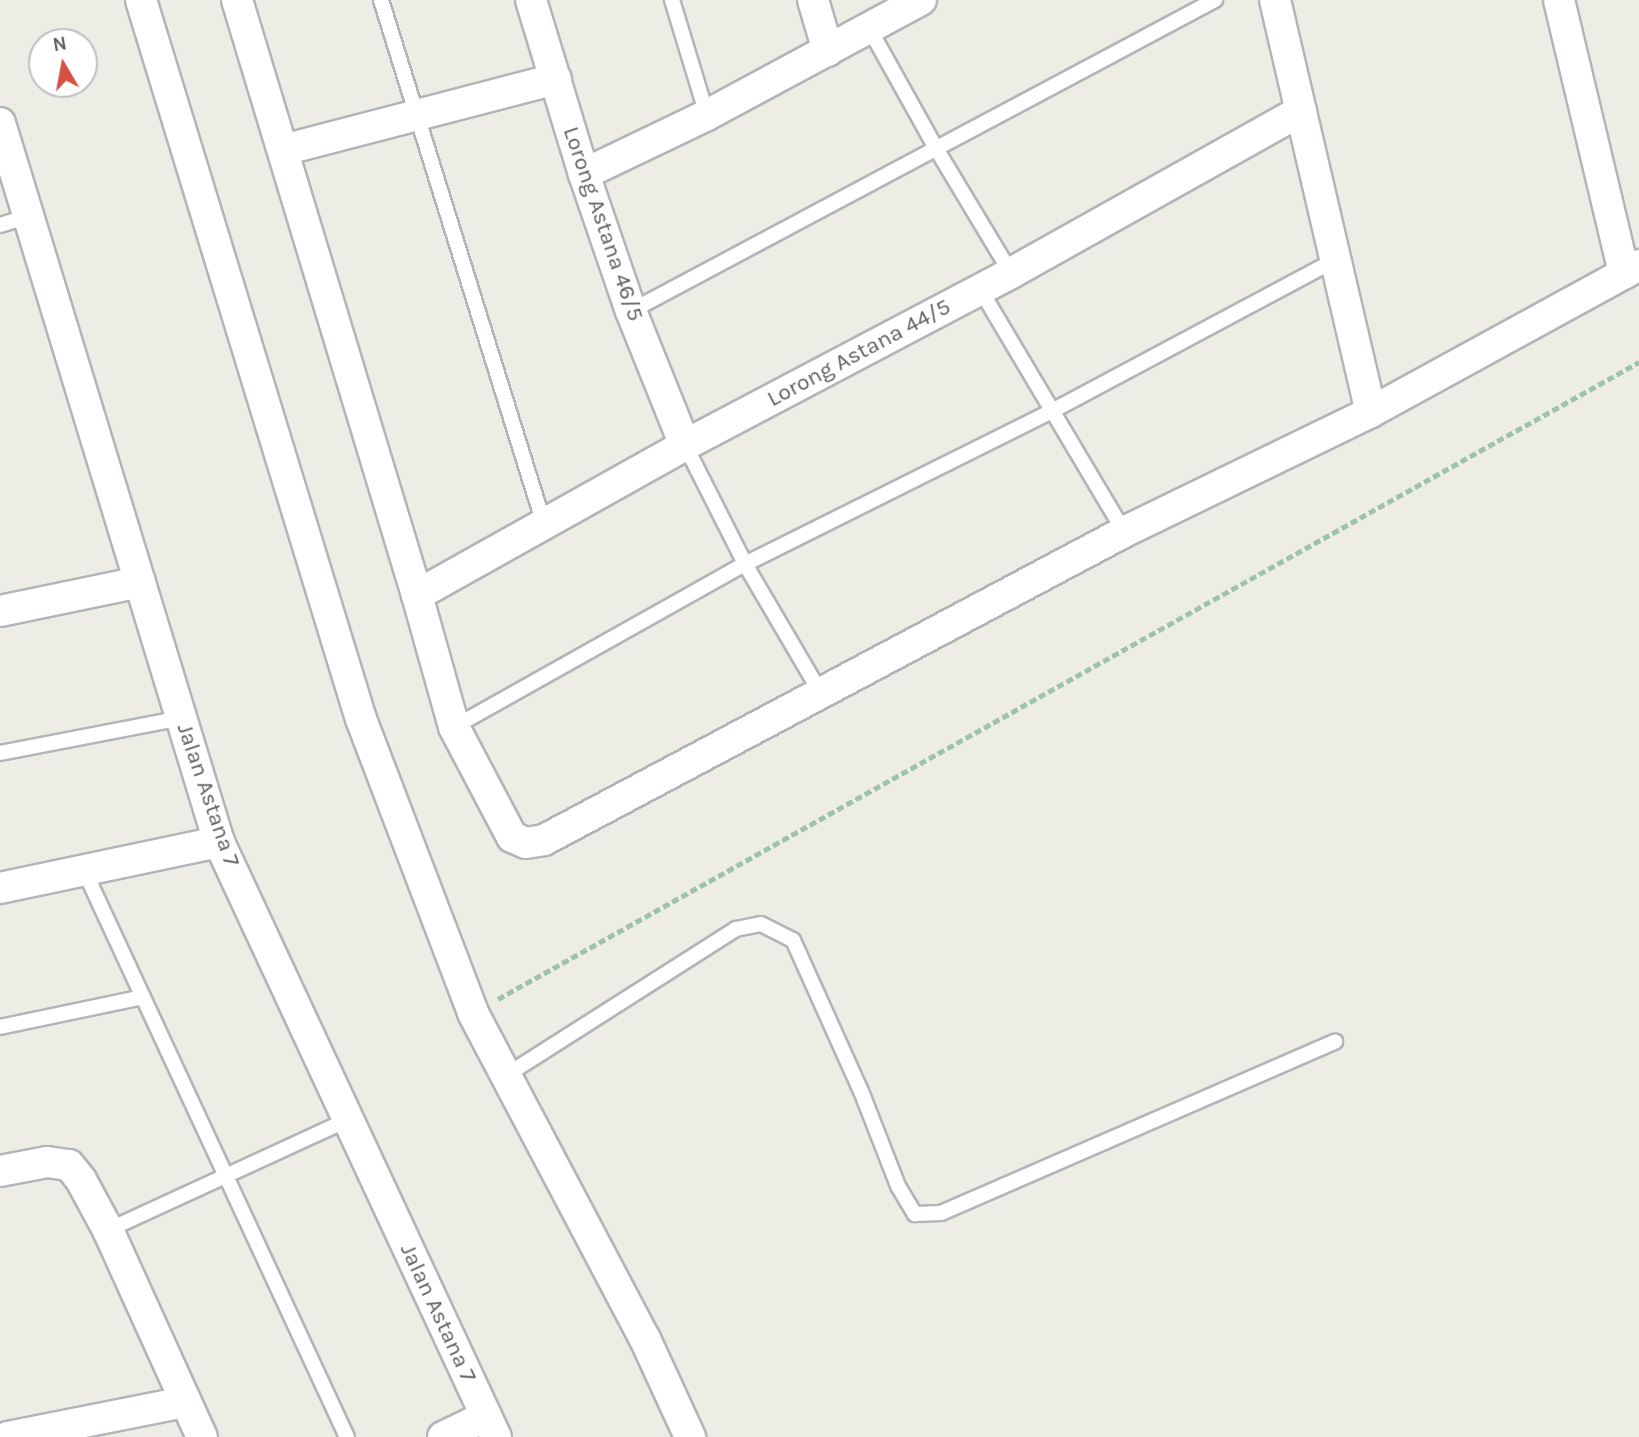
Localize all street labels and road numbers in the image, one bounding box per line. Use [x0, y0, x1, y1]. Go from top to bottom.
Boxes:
street label: Lorong Astana 46/5 [557, 123, 649, 325]
street label: Lorong Astana 44/5 [763, 293, 955, 413]
street label: Jalan Astana 7 [171, 720, 245, 870]
street label: Jalan Astana 7 [394, 1239, 482, 1387]

